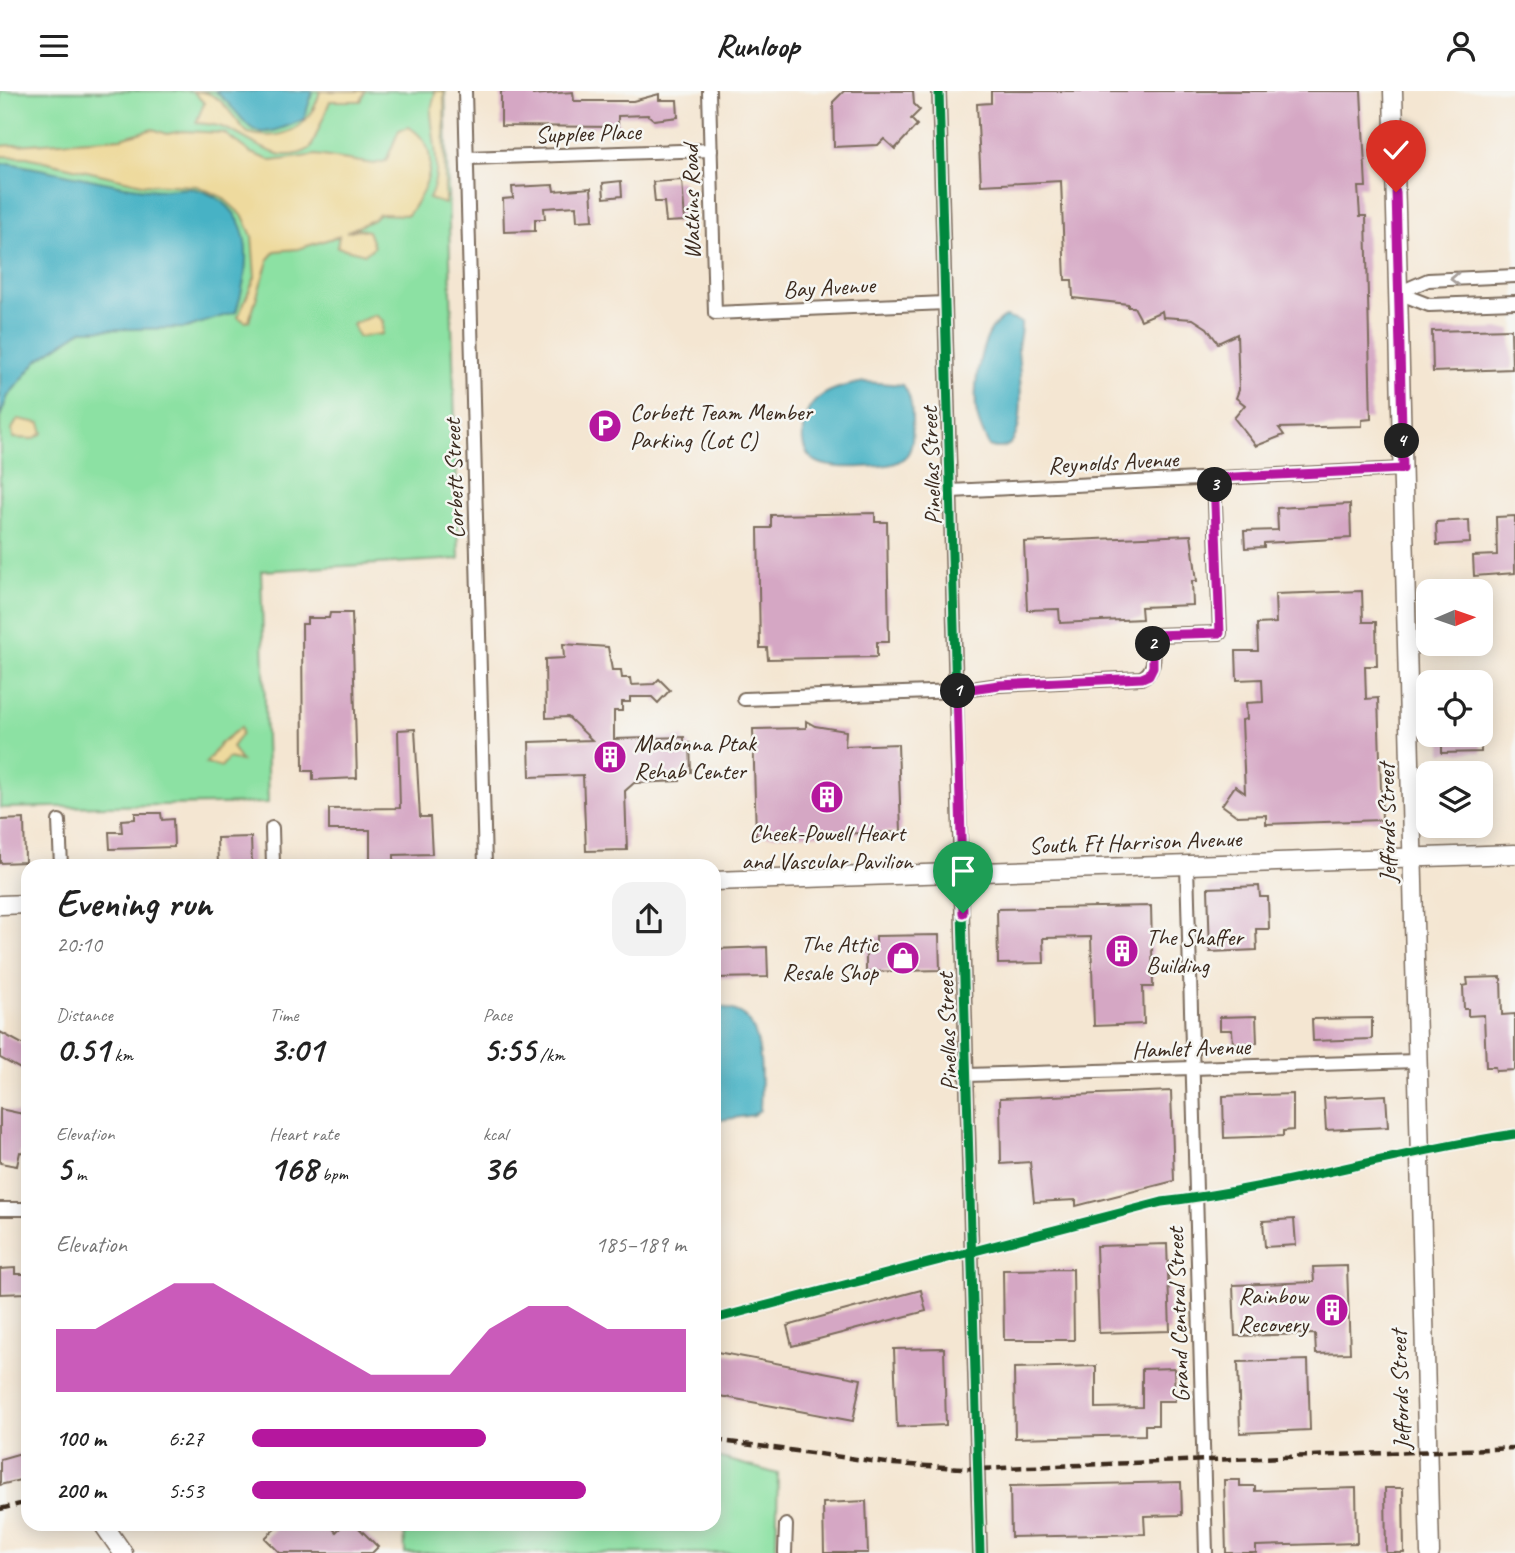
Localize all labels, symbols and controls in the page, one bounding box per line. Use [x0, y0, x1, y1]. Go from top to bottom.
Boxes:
text: Runloop [716, 25, 799, 66]
icon: menu [35, 27, 73, 65]
icon: person [1442, 27, 1480, 65]
street label: Supplee Place [535, 116, 644, 150]
pin [1366, 120, 1426, 192]
icon: check [1377, 131, 1415, 169]
street label: Watkins Road [675, 141, 707, 260]
street label: Bay Avenue [782, 270, 878, 304]
one-way arrow [1450, 271, 1461, 286]
place label: Corbett Team Member Parking (Lot C) [630, 397, 814, 455]
street label: Pinellas Street [914, 404, 948, 526]
parking icon: Corbett Team Member Parking (Lot C) [586, 407, 624, 445]
street label: Corbett Street [437, 416, 471, 540]
pin: 4 [1384, 423, 1420, 459]
text: 4 [1397, 428, 1406, 452]
street label: Reynolds Avenue [1047, 443, 1181, 480]
pin: 3 [1198, 467, 1232, 503]
text: 3 [1210, 472, 1219, 496]
north arrow [1416, 579, 1493, 656]
map controls [1416, 579, 1493, 838]
pin: 2 [1136, 627, 1170, 661]
text: 2 [1148, 631, 1157, 655]
button: locate [1416, 670, 1493, 747]
pin: 1 [940, 673, 976, 709]
text: 1 [953, 678, 962, 702]
place label: Madonna Ptak Rehab Center [634, 728, 758, 786]
building icon: Madonna Ptak Rehab Center [591, 738, 629, 776]
street label: Jeffords Street [1371, 760, 1403, 884]
button: layers [1416, 761, 1493, 838]
building icon: Cheek-Powell Heart and Vascular Pavilion [808, 778, 846, 816]
place label: Cheek-Powell Heart and Vascular Pavilion [741, 818, 914, 876]
street label: South Ft Harrison Avenue [1028, 823, 1244, 861]
pin [933, 841, 993, 913]
icon: arrive [944, 852, 982, 890]
text: Evening run [56, 880, 212, 927]
button: share [612, 882, 686, 956]
place label: The Shaffer Building [1146, 922, 1245, 980]
place label: The Attic Resale Shop [782, 929, 879, 987]
text: 20:10 [56, 930, 102, 959]
building icon: The Shaffer Building [1103, 932, 1141, 970]
shop icon: The Attic Resale Shop [884, 939, 922, 977]
street label: Pinellas Street [930, 970, 964, 1092]
text: Distance [56, 1003, 113, 1027]
text: Time [269, 1003, 298, 1027]
text: Pace [483, 1003, 512, 1027]
text: 0.51 [56, 1027, 110, 1072]
text: 3:01 [269, 1027, 324, 1072]
text: 5:55 [483, 1027, 535, 1072]
street label: Hamlet Avenue [1131, 1031, 1253, 1065]
text: km [110, 1043, 133, 1067]
text: /km [535, 1043, 565, 1067]
text: Elevation [56, 1122, 114, 1146]
text: Heart rate [269, 1122, 339, 1146]
text: kcal [483, 1122, 508, 1146]
text: 5 [56, 1146, 71, 1191]
text: 168 [269, 1146, 317, 1191]
text: 36 [483, 1146, 515, 1191]
text: m [71, 1162, 86, 1186]
text: bpm [317, 1162, 348, 1186]
street label: Grand Central Street [1160, 1225, 1196, 1403]
text: Elevation [56, 1230, 127, 1259]
text: 185–189 m [595, 1230, 686, 1259]
place label: Rainbow Recovery [1238, 1281, 1310, 1339]
building icon: Rainbow Recovery [1313, 1291, 1351, 1329]
street label: Jeffords Street [1383, 1327, 1417, 1451]
text: 100 m [56, 1424, 106, 1453]
text: 6:27 [168, 1424, 204, 1453]
text: 200 m [56, 1476, 106, 1505]
text: 5:53 [168, 1476, 204, 1505]

